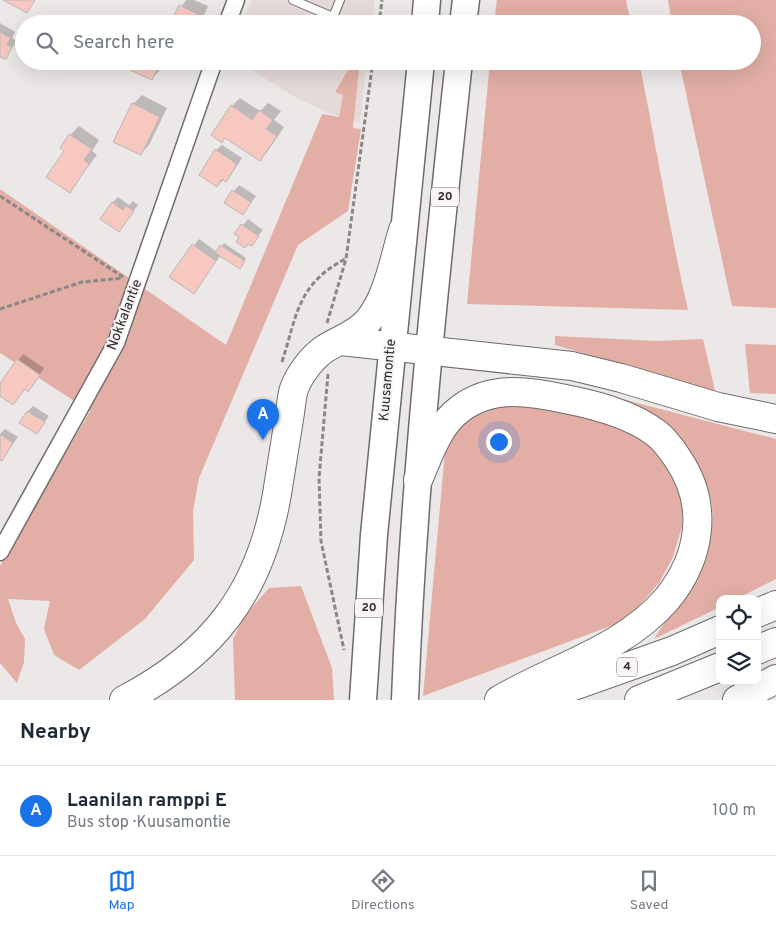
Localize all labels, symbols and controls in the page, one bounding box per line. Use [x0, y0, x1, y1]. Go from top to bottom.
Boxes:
search box [15, 15, 761, 70]
icon: search [33, 29, 61, 57]
text: Search here [73, 31, 175, 55]
road number: 20 [431, 188, 459, 206]
street label: Nokkalantie [104, 277, 146, 353]
street label: Kuusamontie [376, 338, 400, 422]
pin: A [247, 399, 279, 440]
your location [486, 429, 512, 455]
map controls [716, 595, 761, 685]
button: locate [716, 595, 761, 640]
road number: 20 [355, 598, 383, 618]
button: layers [716, 640, 761, 685]
road number: 4 [617, 658, 637, 676]
text: Nearby [20, 719, 91, 746]
text: Laanilan ramppi E [67, 789, 227, 813]
text: A [30, 801, 42, 821]
text: 100 m [712, 801, 756, 821]
text: Bus stop · Kuusamontie [67, 813, 231, 833]
tab: Map [108, 867, 136, 914]
tab: Directions [351, 867, 415, 914]
tab: Saved [630, 867, 668, 914]

